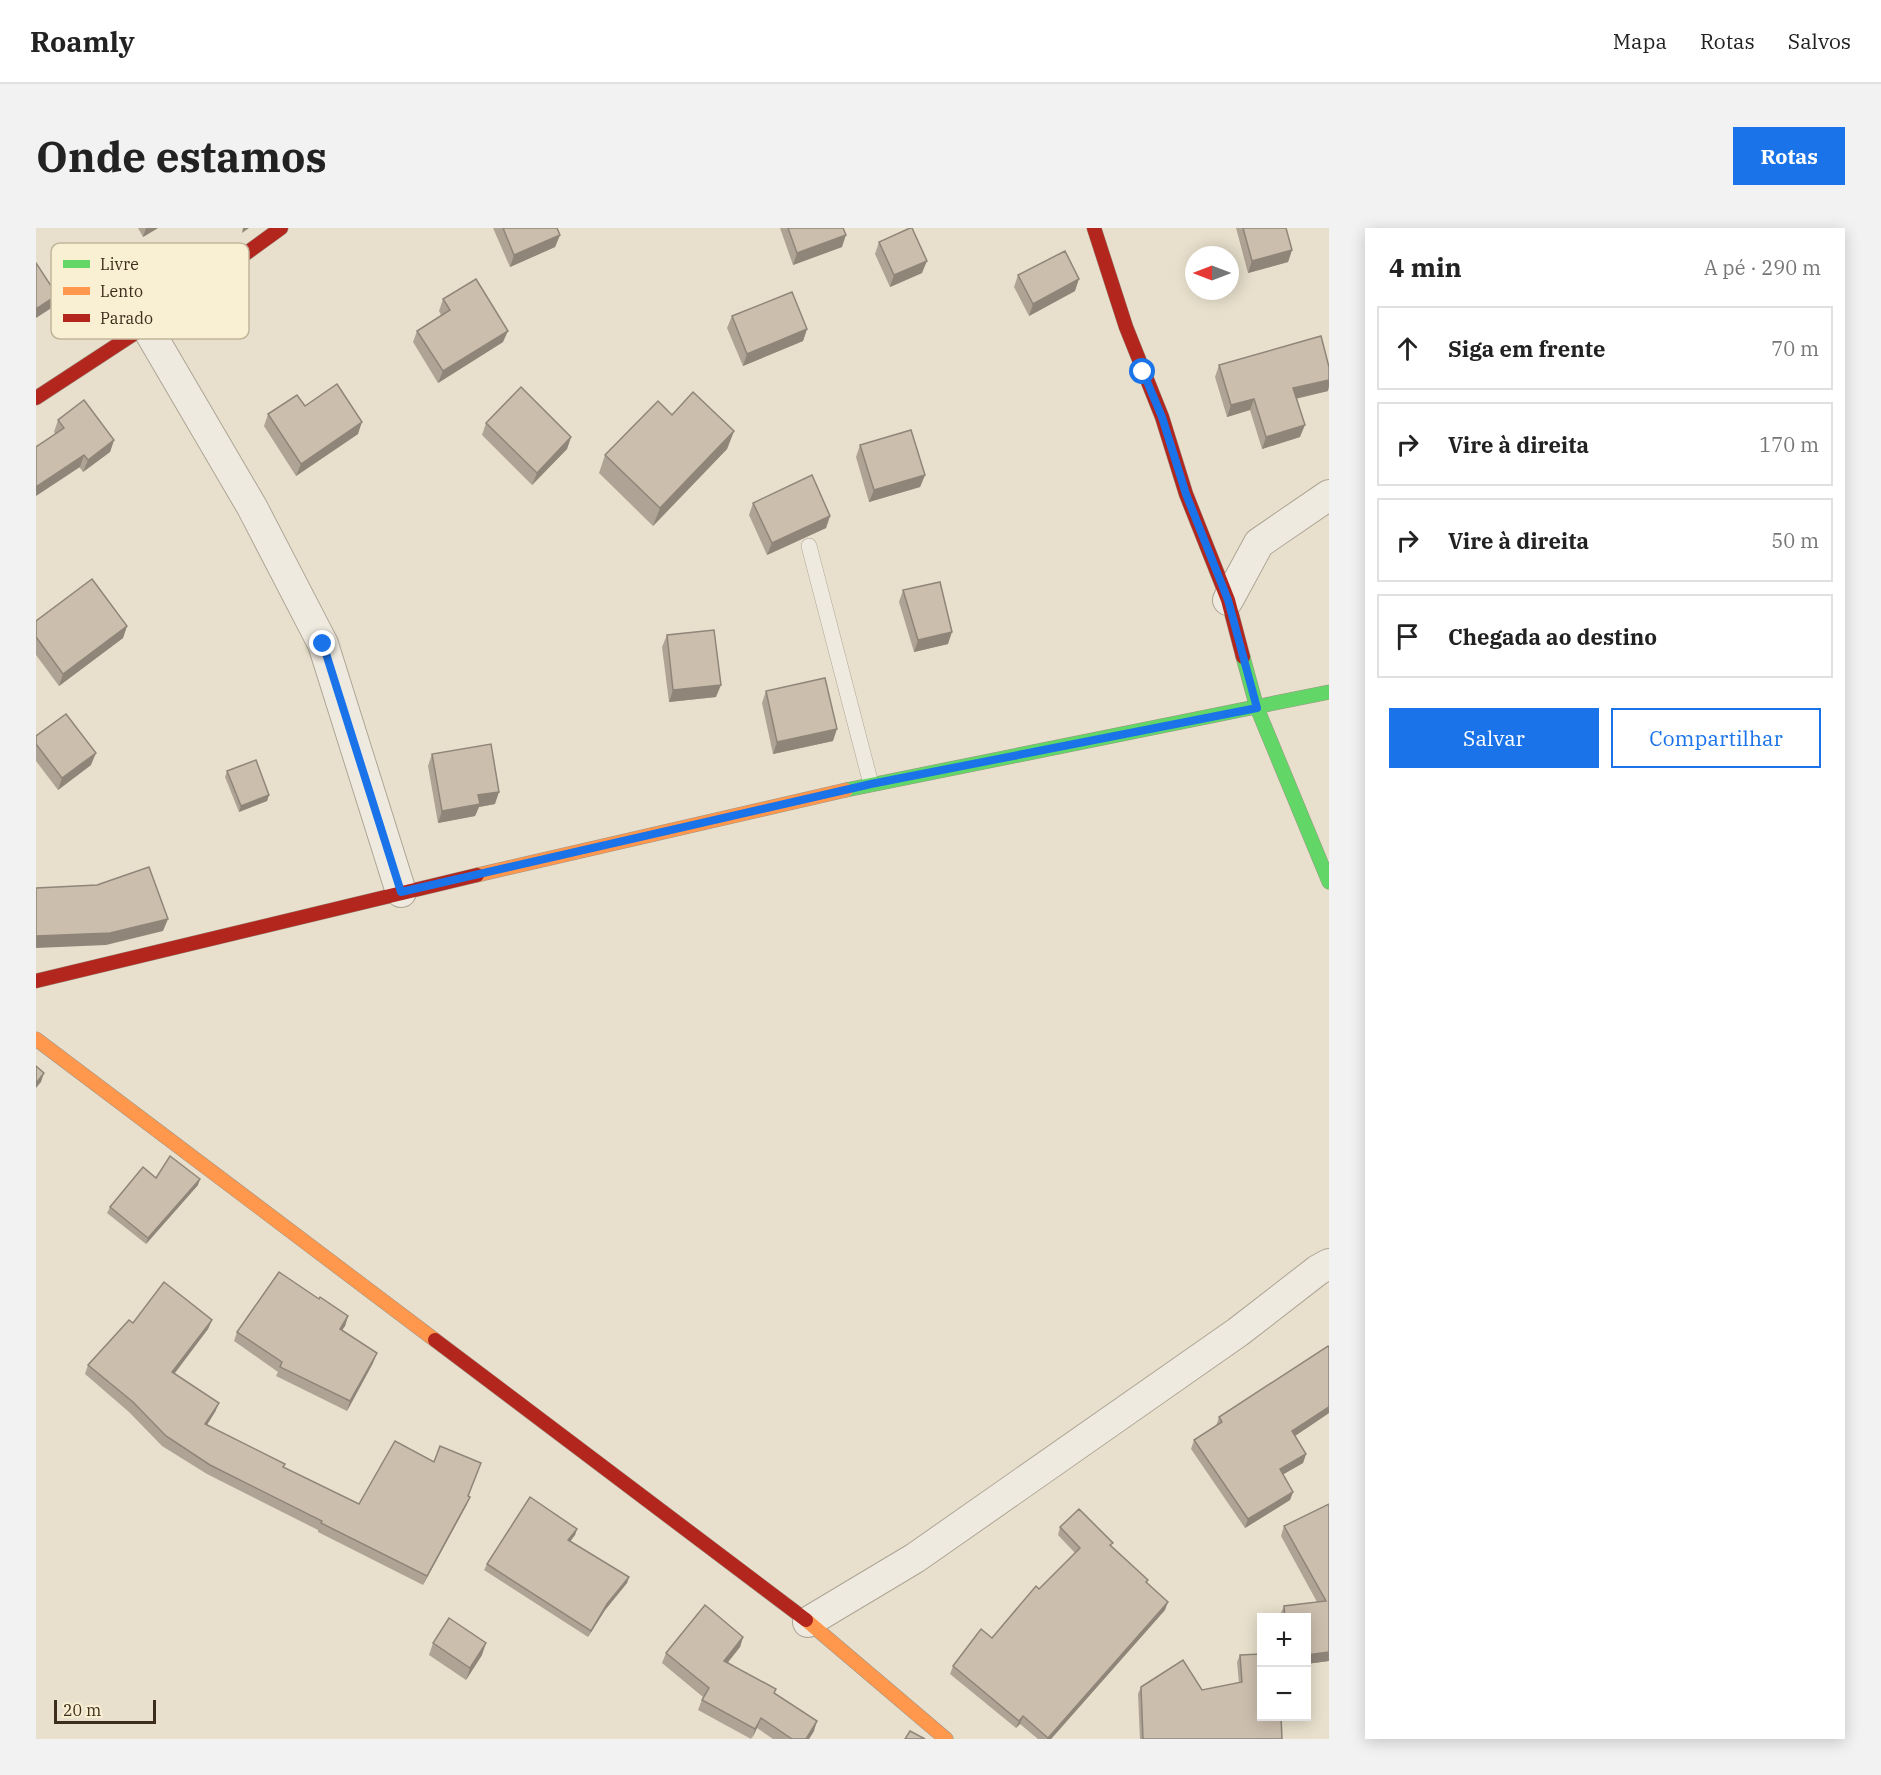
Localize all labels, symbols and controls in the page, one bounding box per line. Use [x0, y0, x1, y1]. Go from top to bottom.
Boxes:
text: Roamly [30, 23, 135, 60]
text: Mapa [1613, 27, 1667, 55]
text: Rotas [1700, 27, 1755, 55]
text: Salvos [1788, 27, 1851, 55]
button: Rotas [1733, 127, 1845, 185]
text: Onde estamos [36, 129, 327, 184]
legend [51, 243, 249, 339]
north arrow [1185, 246, 1239, 300]
text: 4 min [1389, 250, 1462, 284]
text: Livre [100, 254, 139, 274]
text: A pé · 290 m [1704, 254, 1821, 281]
text: Lento [100, 281, 143, 301]
text: Parado [100, 308, 153, 328]
icon: ahead [1391, 332, 1424, 365]
text: Siga em frente [1448, 334, 1605, 363]
text: 70 m [1771, 335, 1819, 362]
route start [1129, 358, 1155, 384]
icon: right [1391, 428, 1424, 461]
text: Vire à direita [1448, 430, 1589, 459]
text: 170 m [1759, 431, 1819, 458]
icon: right [1391, 524, 1424, 557]
text: Vire à direita [1448, 526, 1589, 555]
text: 50 m [1771, 527, 1819, 554]
icon: arrive [1391, 620, 1424, 653]
text: Chegada ao destino [1448, 622, 1657, 651]
route end [309, 630, 335, 656]
button: Salvar [1389, 708, 1599, 768]
button: Compartilhar [1611, 708, 1821, 768]
map controls [1257, 1613, 1311, 1721]
button: + [1257, 1613, 1311, 1667]
button: − [1257, 1667, 1311, 1721]
scale bar [54, 1697, 156, 1724]
text: 20 m [63, 1700, 101, 1720]

